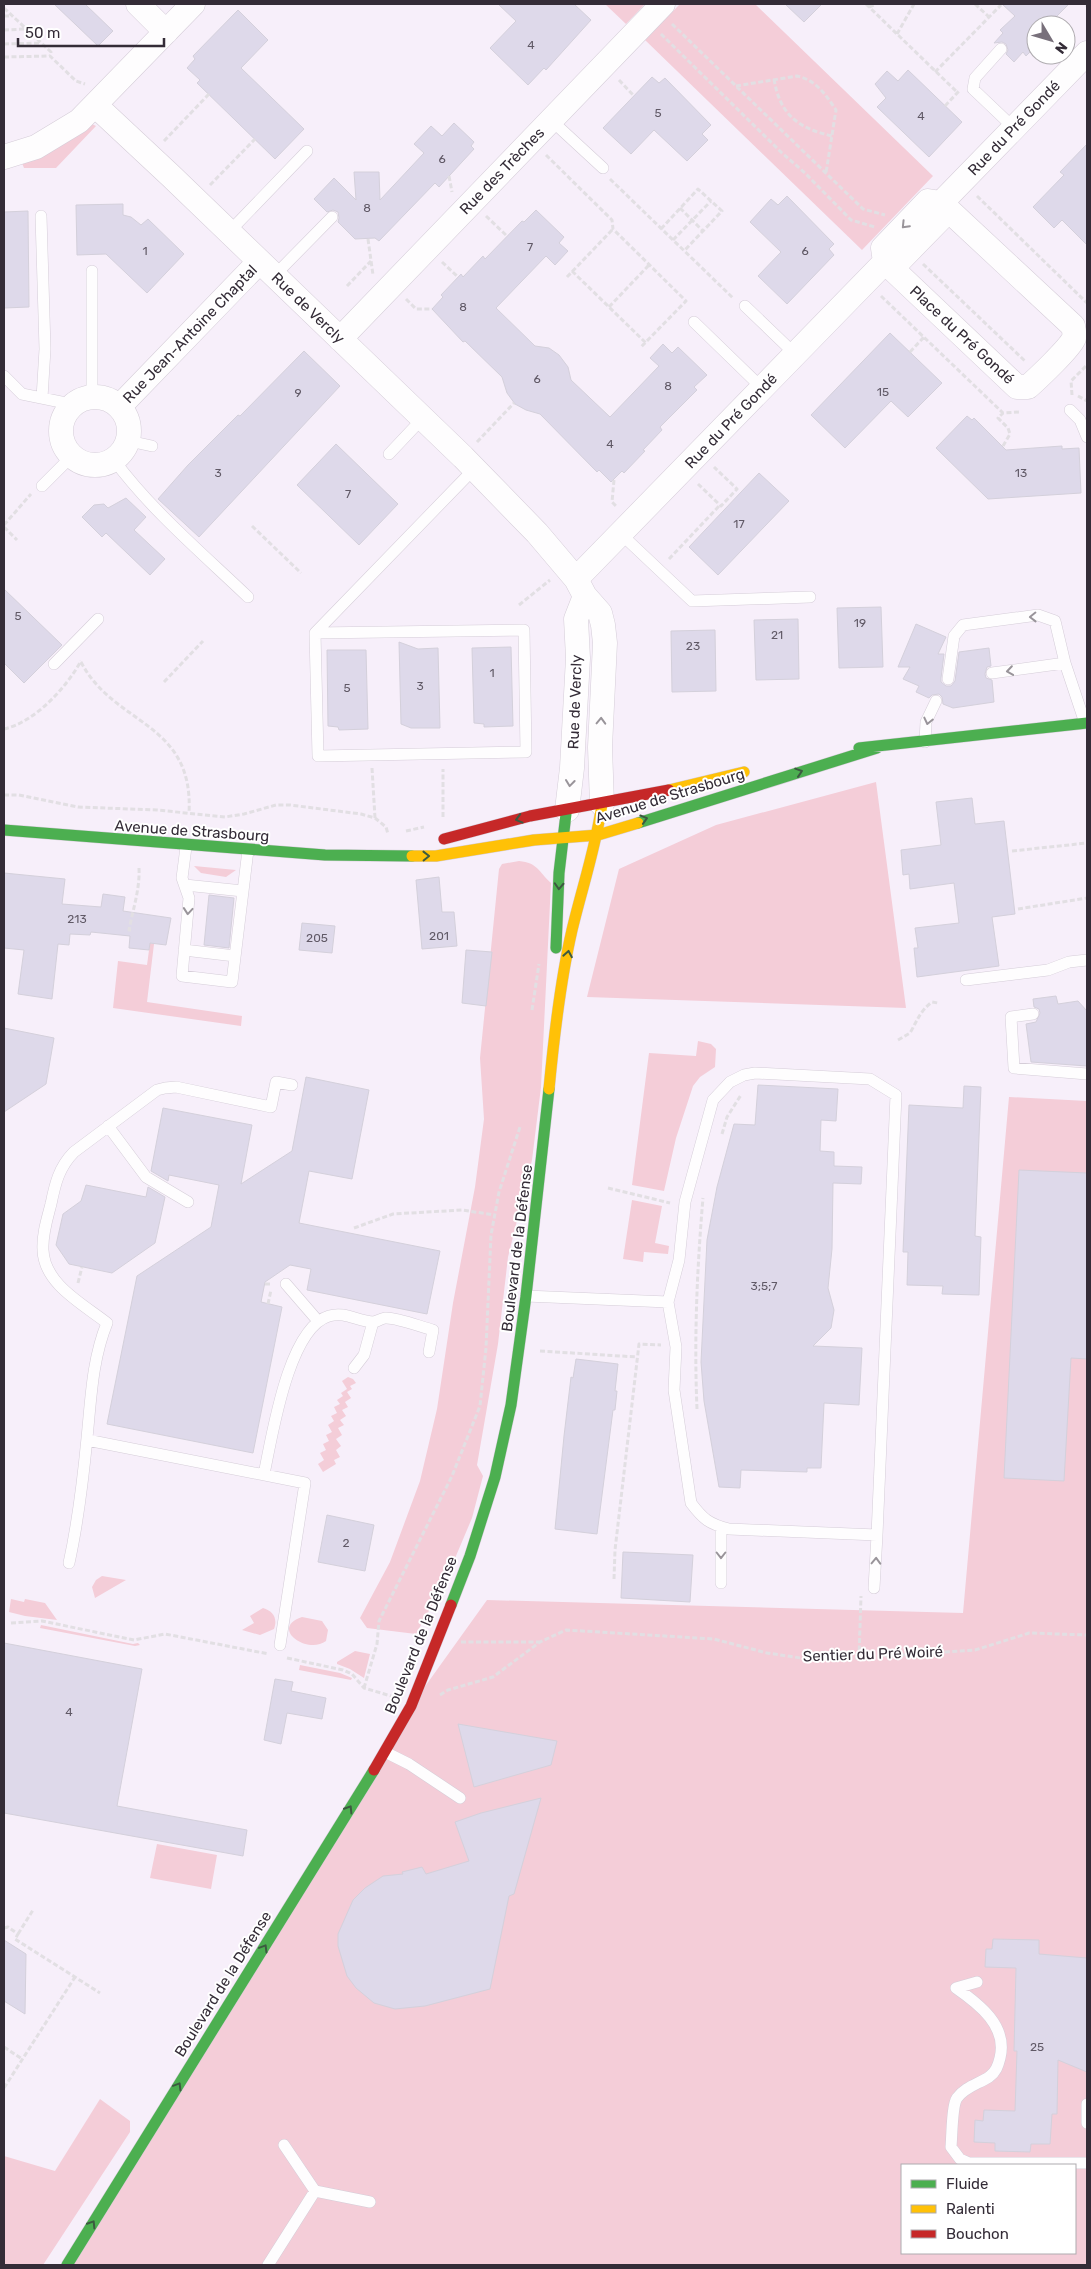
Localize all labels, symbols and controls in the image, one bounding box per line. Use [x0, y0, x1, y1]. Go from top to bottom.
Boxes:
scale bar [18, 15, 164, 47]
north arrow [1026, 15, 1076, 65]
text: 50 m [25, 24, 60, 42]
house number: 4 [527, 38, 535, 52]
text: N [1051, 38, 1071, 57]
street label: Rue du Pré Gondé [964, 77, 1064, 179]
house number: 5 [654, 106, 662, 120]
house number: 4 [917, 109, 925, 123]
street label: Rue des Trèches [456, 123, 548, 218]
house number: 6 [438, 152, 446, 166]
house number: 8 [363, 201, 371, 215]
one-way arrow [902, 219, 911, 228]
house number: 7 [527, 240, 533, 254]
house number: 1 [142, 244, 148, 258]
house number: 6 [801, 244, 809, 258]
street label: Rue Jean-Antoine Chaptal [119, 261, 261, 407]
street label: Rue de Vercly [268, 269, 348, 347]
street label: Place du Pré Gondé [906, 282, 1018, 388]
house number: 8 [459, 300, 467, 314]
street label: Rue du Pré Gondé [681, 370, 781, 472]
house number: 6 [533, 372, 541, 386]
house number: 8 [664, 379, 672, 393]
house number: 15 [877, 385, 889, 399]
house number: 9 [294, 386, 302, 400]
house number: 4 [606, 437, 614, 451]
house number: 3 [214, 466, 222, 480]
house number: 13 [1015, 466, 1027, 480]
house number: 7 [345, 487, 351, 501]
house number: 17 [733, 517, 745, 531]
house number: 5 [14, 609, 22, 623]
one-way arrow [1029, 612, 1037, 622]
house number: 19 [854, 616, 866, 630]
house number: 21 [771, 628, 783, 642]
house number: 23 [686, 639, 700, 653]
street label: Rue de Vercly [564, 654, 586, 750]
one-way arrow [1005, 665, 1013, 676]
house number: 1 [489, 666, 495, 680]
house number: 3 [416, 679, 424, 693]
house number: 5 [343, 681, 351, 695]
one-way arrow [596, 716, 607, 724]
one-way arrow [923, 716, 934, 725]
street label: Avenue de Strasbourg [593, 765, 747, 827]
one-way arrow [795, 768, 803, 778]
one-way arrow [565, 779, 576, 787]
one-way arrow [514, 813, 523, 824]
one-way arrow [639, 815, 648, 825]
street label: Avenue de Strasbourg [114, 817, 270, 845]
one-way arrow [423, 851, 431, 861]
one-way arrow [553, 883, 564, 891]
one-way arrow [183, 908, 194, 916]
house number: 213 [67, 912, 87, 926]
house number: 201 [429, 929, 449, 943]
house number: 205 [306, 931, 328, 945]
one-way arrow [562, 950, 572, 959]
street label: Boulevard de la Défense [498, 1163, 536, 1333]
house number: 3;5;7 [750, 1279, 778, 1293]
house number: 2 [342, 1536, 350, 1550]
one-way arrow [716, 1552, 726, 1559]
street label: Boulevard de la Défense [381, 1554, 461, 1716]
one-way arrow [870, 1557, 881, 1565]
street label: Sentier du Pré Woiré [803, 1643, 943, 1665]
house number: 4 [65, 1705, 73, 1719]
one-way arrow [343, 1806, 353, 1815]
street label: Boulevard de la Défense [171, 1908, 275, 2060]
one-way arrow [257, 1944, 267, 1953]
house number: 25 [1030, 2040, 1044, 2054]
one-way arrow [171, 2082, 181, 2091]
legend [901, 2164, 1076, 2254]
text: Fluide [946, 2175, 988, 2193]
text: Ralenti [946, 2200, 995, 2218]
one-way arrow [86, 2220, 96, 2229]
text: Bouchon [946, 2225, 1009, 2243]

